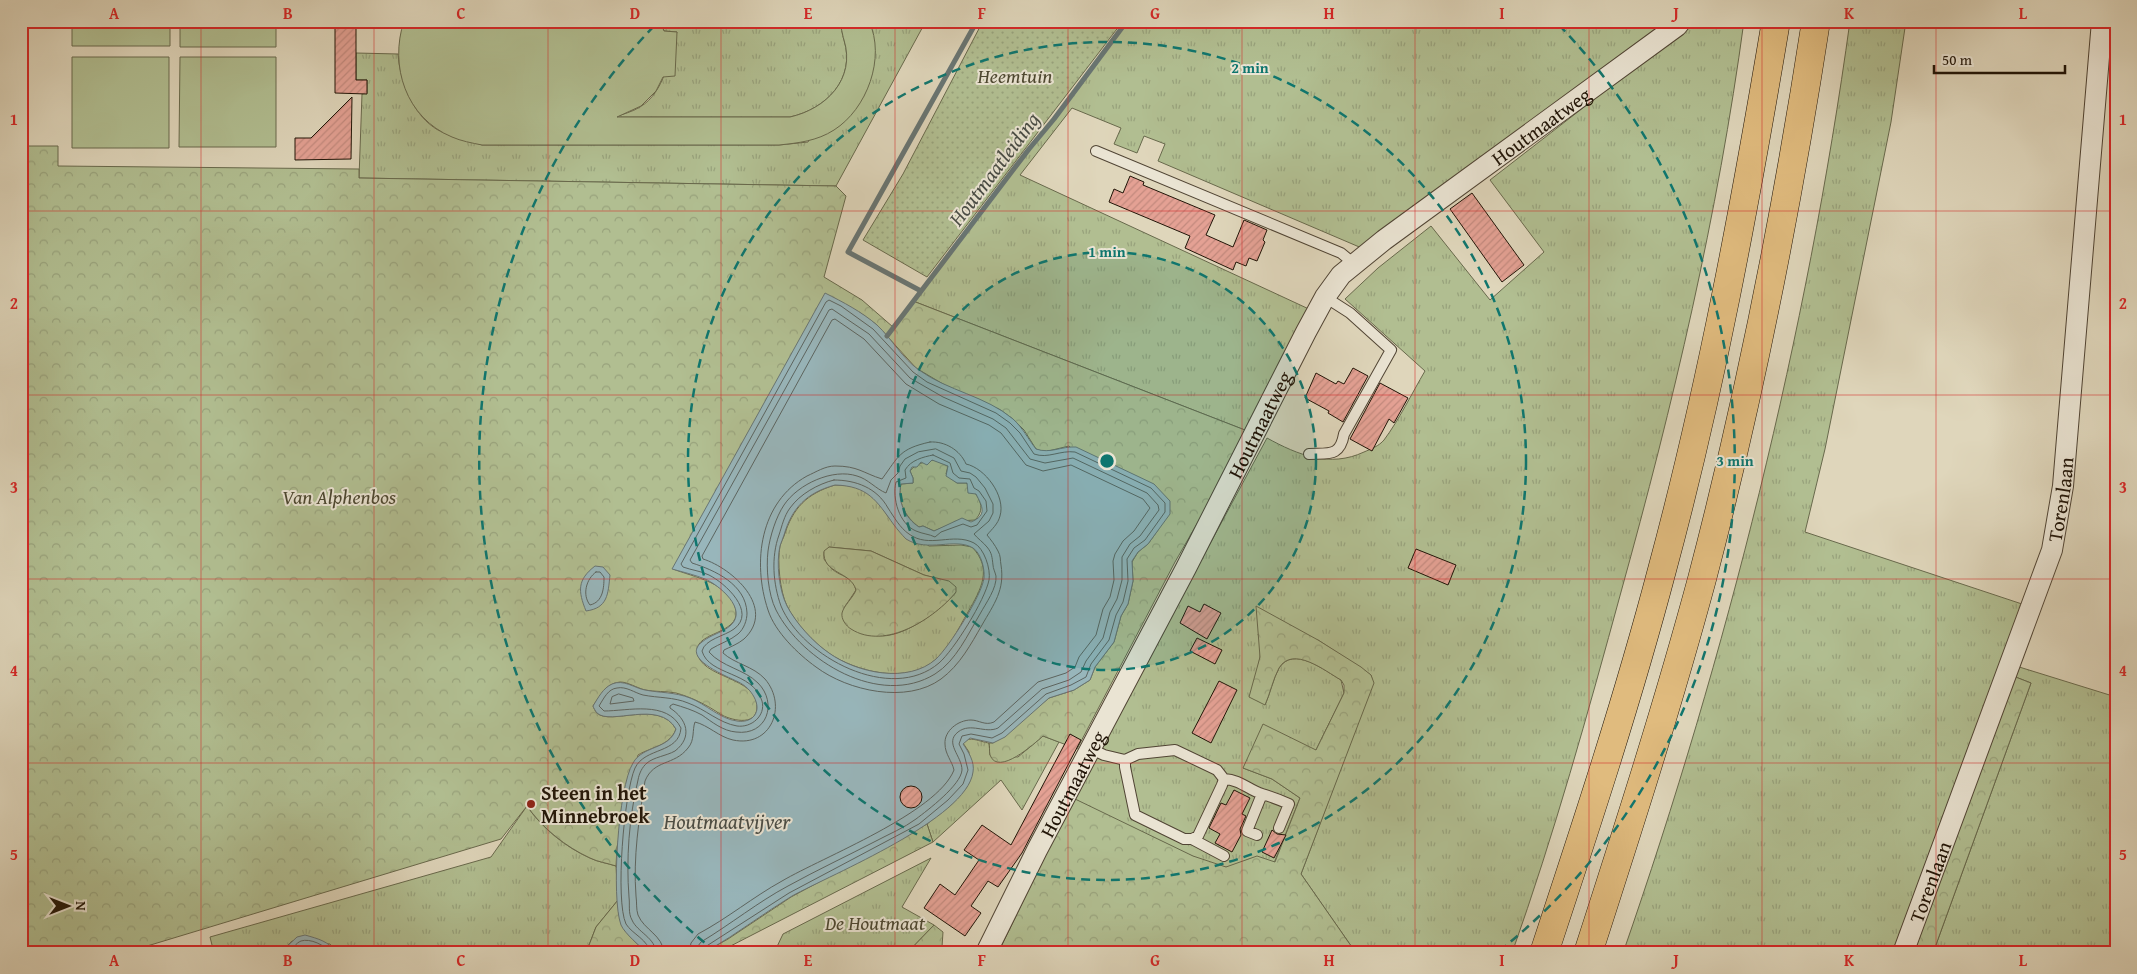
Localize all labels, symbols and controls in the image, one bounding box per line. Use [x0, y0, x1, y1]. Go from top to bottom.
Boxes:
text: A [109, 1, 120, 25]
text: B [283, 1, 293, 25]
text: C [456, 1, 466, 25]
text: D [630, 1, 640, 25]
text: E [804, 1, 813, 25]
text: F [978, 1, 986, 25]
text: G [1150, 1, 1160, 25]
text: H [1323, 1, 1335, 25]
text: I [1499, 1, 1505, 25]
text: J [1670, 1, 1679, 25]
text: K [1844, 1, 1855, 25]
text: L [2019, 1, 2028, 25]
scale bar [1934, 42, 2066, 74]
text: 50 m [1942, 49, 1973, 70]
text: 2 min [1231, 57, 1269, 78]
park label: Heemtuin [977, 61, 1052, 90]
street label: Houtmaatweg [1485, 79, 1596, 172]
water label: Houtmaatleiding [940, 105, 1047, 233]
text: 1 [10, 107, 18, 131]
text: 1 [2119, 107, 2127, 131]
text: 1 min [1088, 241, 1126, 262]
text: 2 [10, 291, 18, 315]
text: 2 [2119, 291, 2127, 315]
street label: Houtmaatweg [1220, 366, 1298, 483]
text: 3 min [1716, 450, 1754, 471]
centre of rings [1098, 452, 1116, 470]
street label: Torenlaan [2039, 456, 2080, 544]
text: 3 [10, 475, 18, 499]
text: 3 [2119, 475, 2127, 499]
park label: Van Alphenbos [282, 482, 397, 511]
text: 4 [10, 658, 18, 682]
text: 4 [2119, 658, 2127, 682]
street label: Houtmaatweg [1032, 725, 1112, 842]
place label: Steen in het Minnebroek [541, 778, 650, 830]
marker: Steen in het Minnebroek [525, 798, 537, 810]
water label: Houtmaatvijver [663, 806, 792, 837]
street label: Torenlaan [1901, 837, 1958, 927]
text: 5 [10, 842, 18, 866]
text: 5 [2119, 842, 2127, 866]
north arrow [42, 882, 92, 932]
text: N [71, 901, 91, 911]
park label: De Houtmaat [824, 908, 926, 937]
text: A [109, 948, 120, 972]
text: B [283, 948, 293, 972]
text: C [456, 948, 466, 972]
text: D [630, 948, 640, 972]
text: E [804, 948, 813, 972]
text: F [978, 948, 986, 972]
text: G [1150, 948, 1160, 972]
text: H [1323, 948, 1335, 972]
text: I [1499, 948, 1505, 972]
text: J [1670, 948, 1679, 972]
text: K [1844, 948, 1855, 972]
text: L [2019, 948, 2028, 972]

